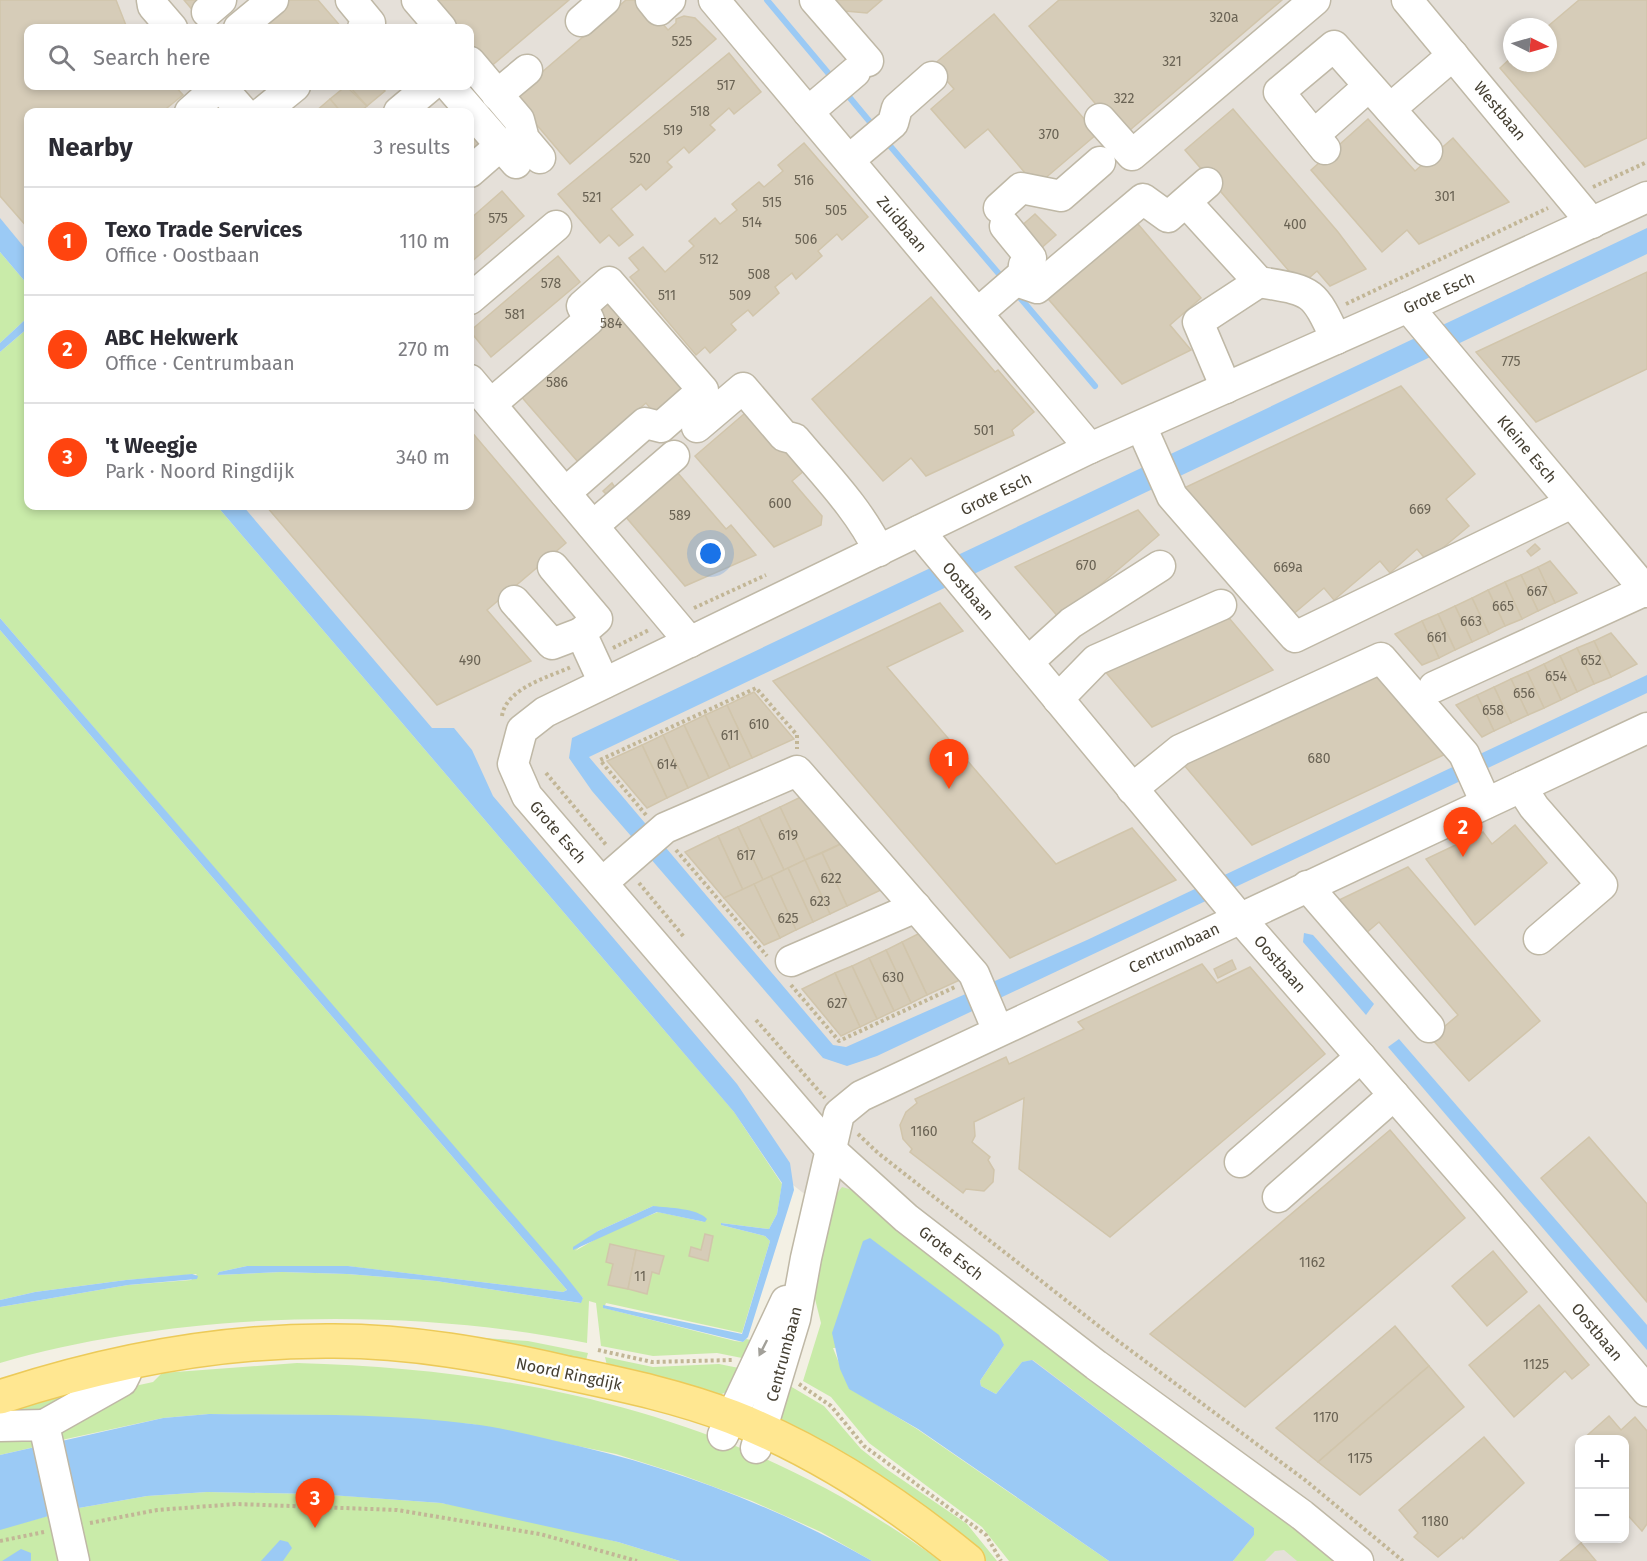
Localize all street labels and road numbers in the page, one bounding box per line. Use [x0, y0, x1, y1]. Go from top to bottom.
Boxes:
street label: Westbaan [1470, 78, 1530, 144]
street label: Zuidbaan [873, 192, 931, 256]
street label: Grote Esch [1400, 268, 1478, 318]
street label: Kleine Esch [1493, 411, 1561, 487]
street label: Grote Esch [957, 469, 1035, 519]
street label: Oostbaan [938, 558, 998, 624]
street label: Grote Esch [526, 797, 590, 867]
street label: Centrumbaan [1126, 919, 1222, 977]
street label: Oostbaan [1250, 931, 1310, 997]
street label: Grote Esch [915, 1222, 987, 1284]
street label: Oostbaan [1567, 1299, 1627, 1365]
street label: Centrumbaan [762, 1304, 806, 1404]
street label: Noord Ringdijk [514, 1354, 624, 1395]

